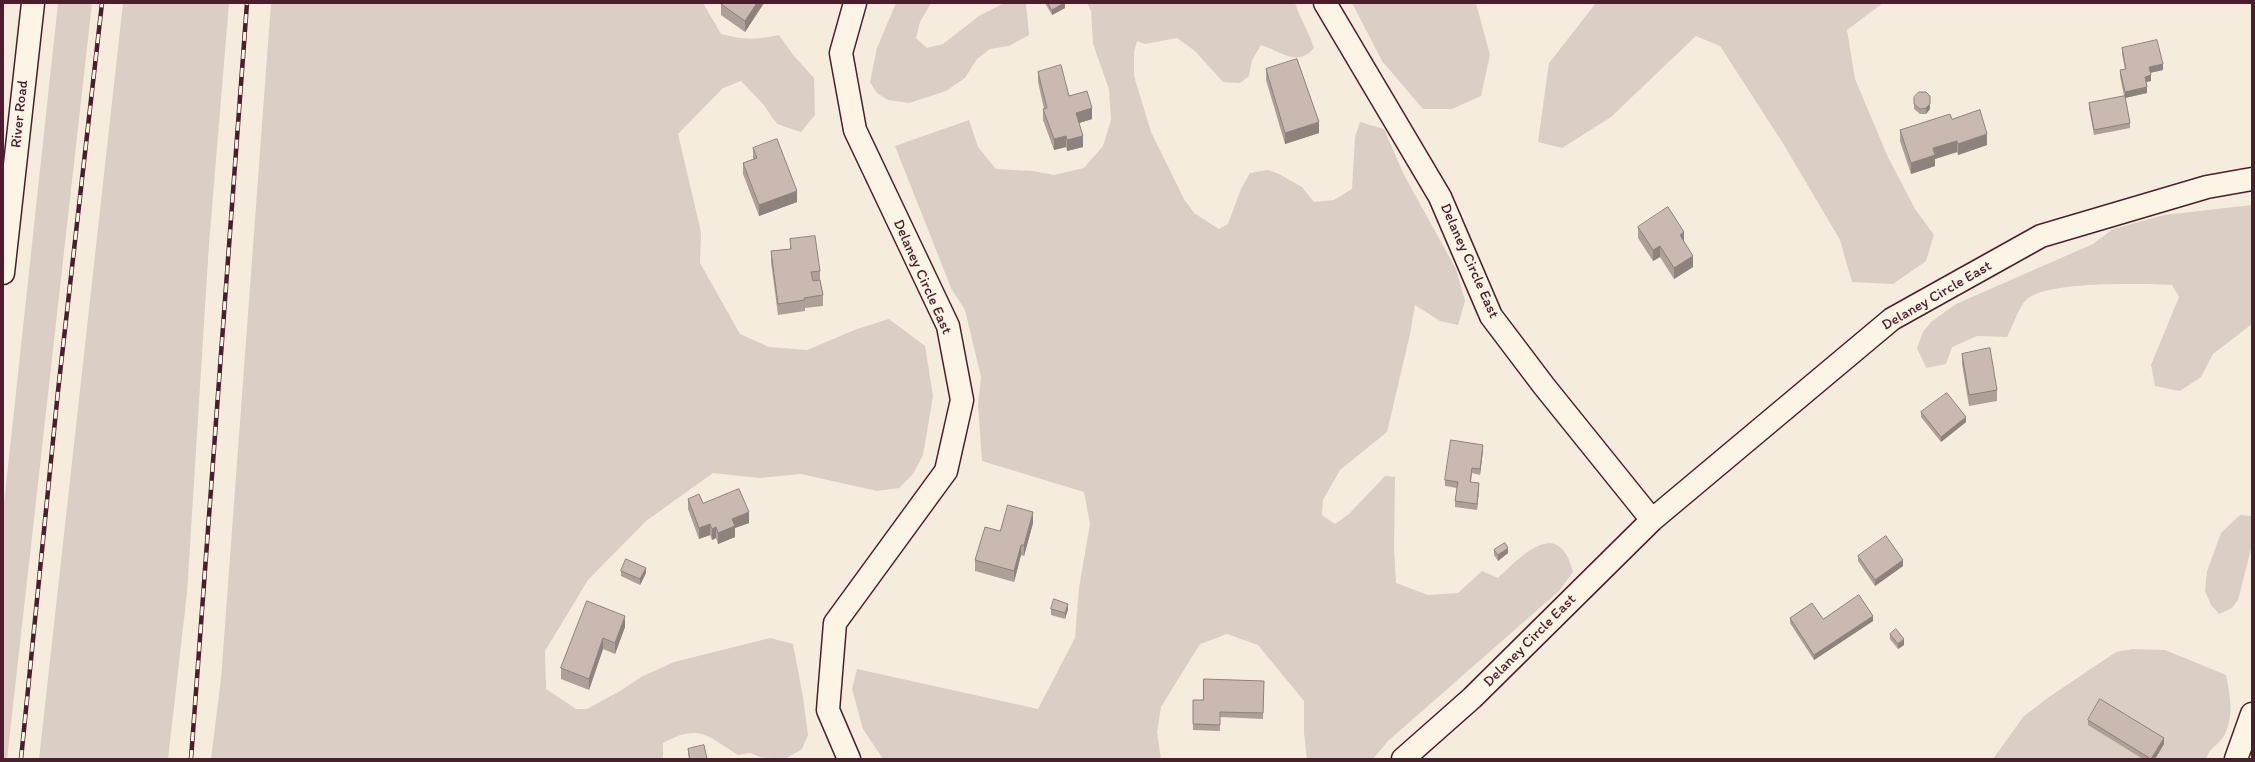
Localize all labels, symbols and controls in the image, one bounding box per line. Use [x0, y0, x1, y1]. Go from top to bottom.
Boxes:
street label: River Road [7, 79, 33, 149]
street label: Delaney Circle East [1436, 201, 1502, 321]
street label: Delaney Circle East [889, 217, 955, 337]
street label: Delaney Circle East [1879, 257, 1995, 335]
street label: Delaney Circle East [1480, 591, 1580, 691]

